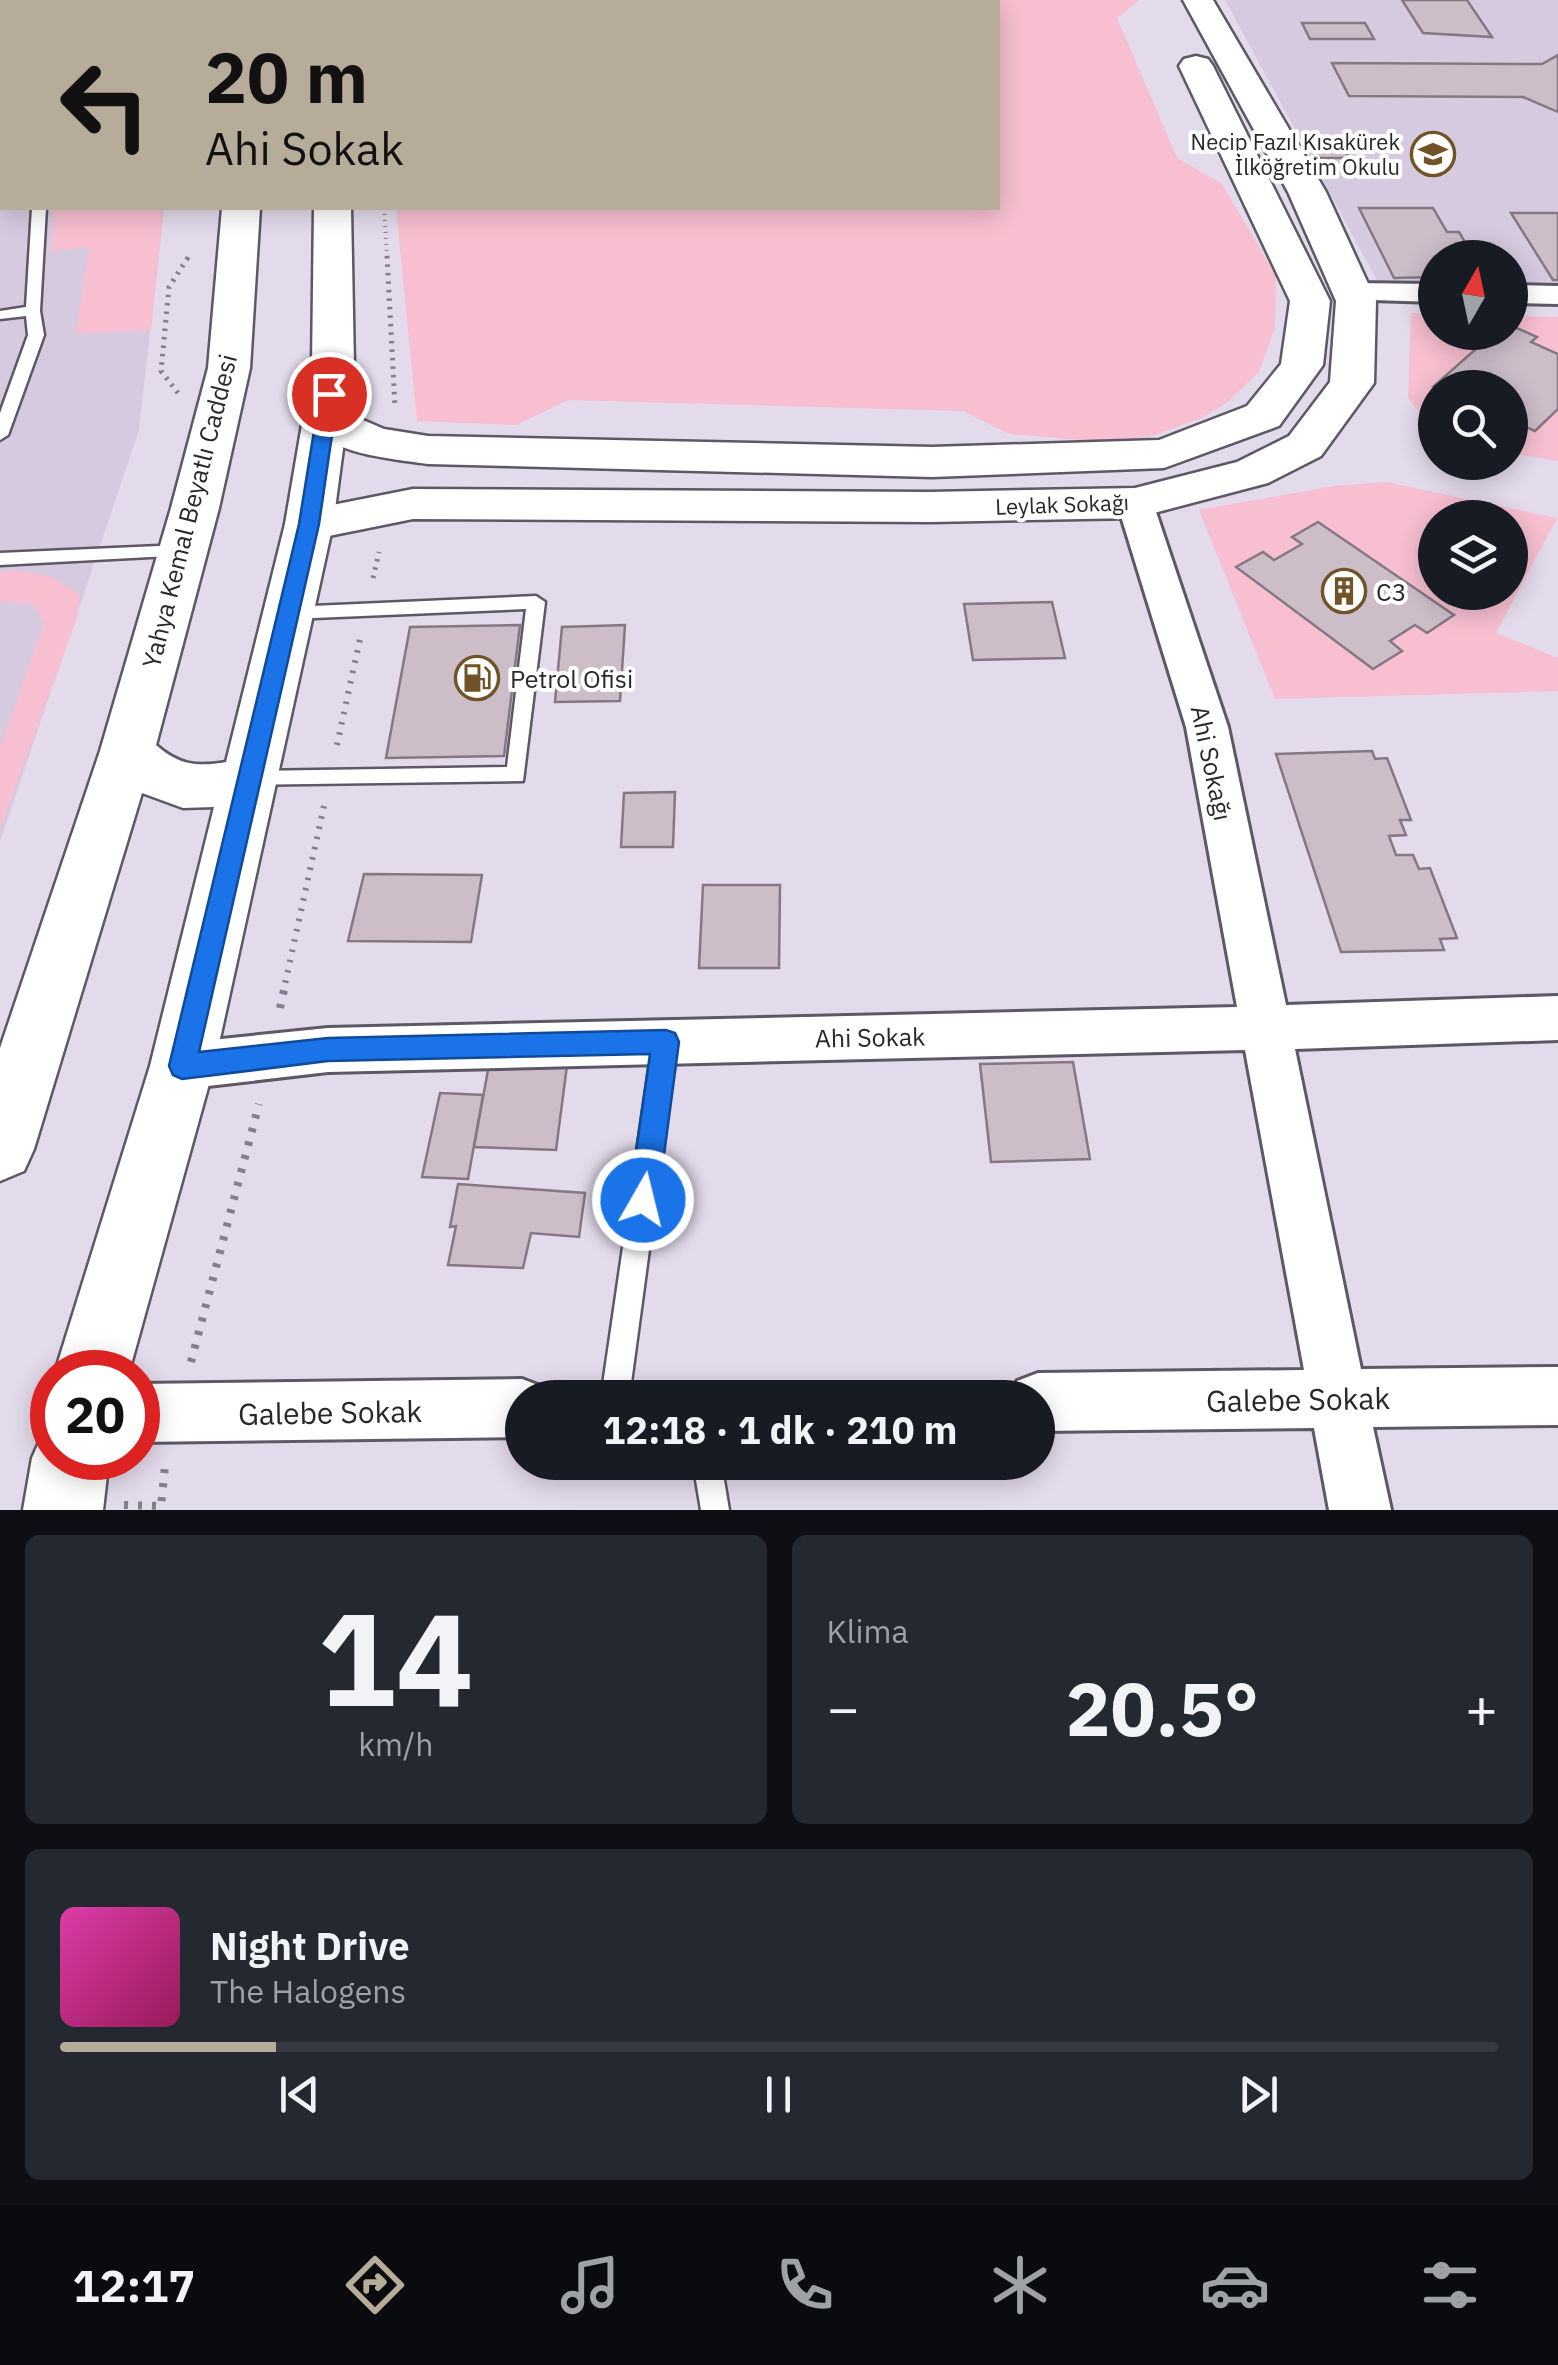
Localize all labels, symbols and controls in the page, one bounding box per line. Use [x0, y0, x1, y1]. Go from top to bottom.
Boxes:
text: 20 m [205, 31, 368, 122]
icon: left [40, 40, 170, 170]
text: Ahi Sokak [205, 119, 404, 177]
place label: Necip Fazıl Kısakürek İlköğretim Okulu [1191, 127, 1400, 181]
school or university icon: Necip Fazıl Kısakürek İlköğretim Okulu [1410, 131, 1456, 177]
north arrow [1418, 240, 1528, 350]
map controls [1418, 240, 1528, 610]
street label: Yahya Kemal Beyatlı Caddesi [134, 351, 244, 671]
pin [287, 352, 372, 437]
icon: arrive [302, 367, 357, 422]
button: search [1418, 370, 1528, 480]
street label: Leylak Sokağı [995, 487, 1129, 521]
button: layers [1418, 500, 1528, 610]
building icon: C3 [1321, 568, 1367, 614]
place label: C3 [1376, 575, 1407, 608]
fuel station icon: Petrol Ofisi [454, 655, 500, 701]
place label: Petrol Ofisi [510, 662, 633, 695]
street label: Ahi Sokağı [1184, 702, 1240, 824]
street label: Ahi Sokak [814, 1020, 926, 1054]
position arrow [591, 1148, 695, 1252]
speed limit sign: 20 [30, 1350, 160, 1480]
street label: Galebe Sokak [1206, 1378, 1391, 1420]
street label: Galebe Sokak [238, 1391, 423, 1433]
text: 12:18 · 1 dk · 210 m [603, 1405, 957, 1454]
text: 14 [318, 1573, 474, 1742]
text: Klima [827, 1610, 909, 1652]
text: 20.5° [1065, 1659, 1259, 1757]
text: − [827, 1672, 860, 1743]
text: + [1465, 1672, 1498, 1743]
text: km/h [358, 1723, 433, 1765]
text: Night Drive [210, 1921, 410, 1970]
text: The Halogens [210, 1970, 406, 2012]
icon: previous [272, 2067, 327, 2122]
icon: pause [751, 2067, 806, 2122]
icon: next [1231, 2067, 1286, 2122]
icon: directions [340, 2250, 410, 2320]
icon: music [555, 2250, 625, 2320]
icon: phone [770, 2250, 840, 2320]
icon: climate [985, 2250, 1055, 2320]
icon: car [1200, 2250, 1270, 2320]
icon: filters [1415, 2250, 1485, 2320]
text: 12:17 [73, 2256, 195, 2314]

